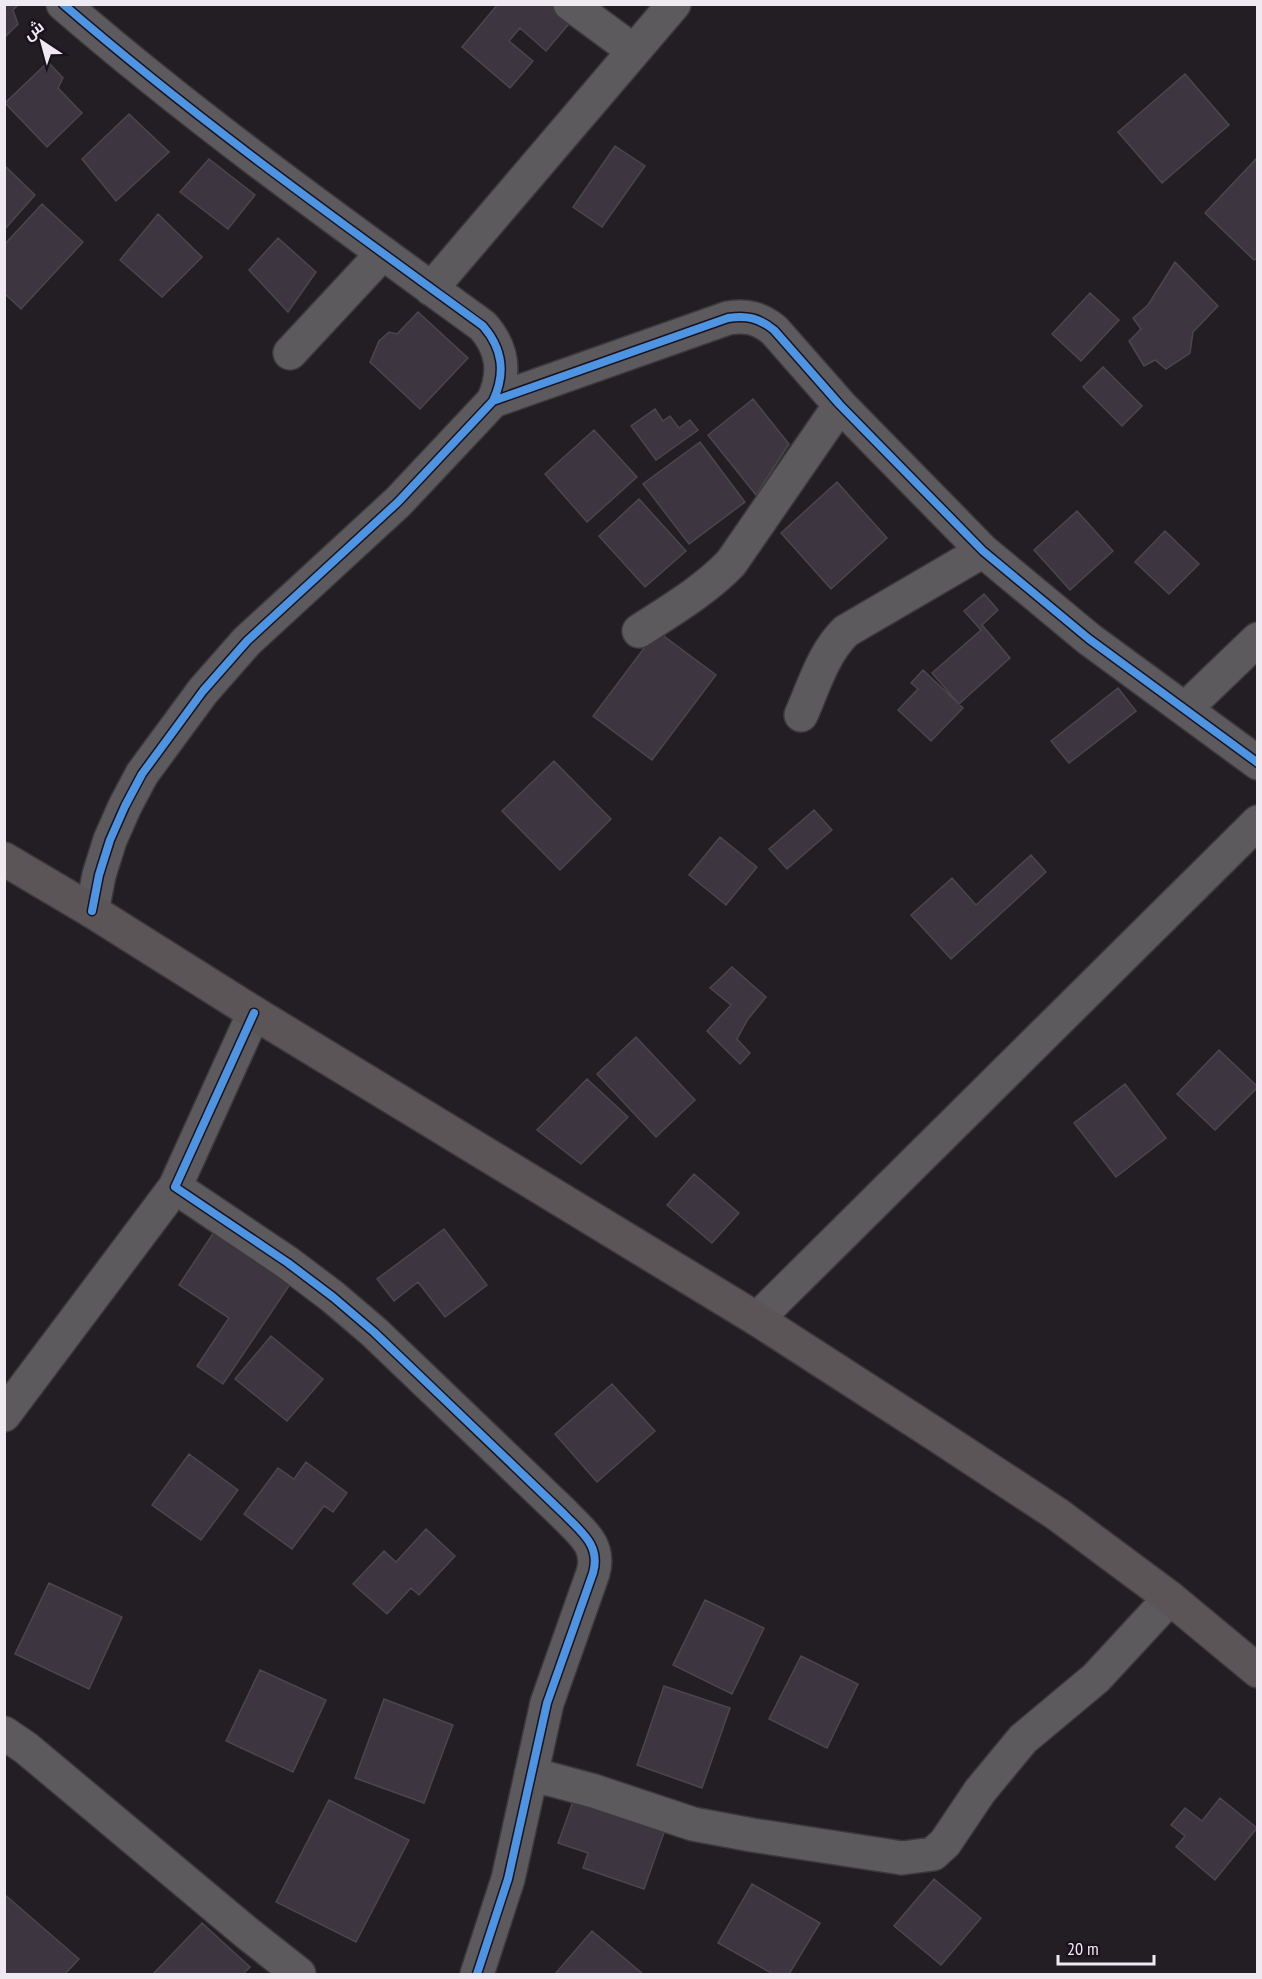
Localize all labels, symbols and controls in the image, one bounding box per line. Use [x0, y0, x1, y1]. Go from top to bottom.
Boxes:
north arrow [12, 12, 72, 72]
text: ش [19, 16, 47, 44]
scale bar [1058, 1928, 1154, 1966]
text: 20 m [1067, 1937, 1099, 1960]

